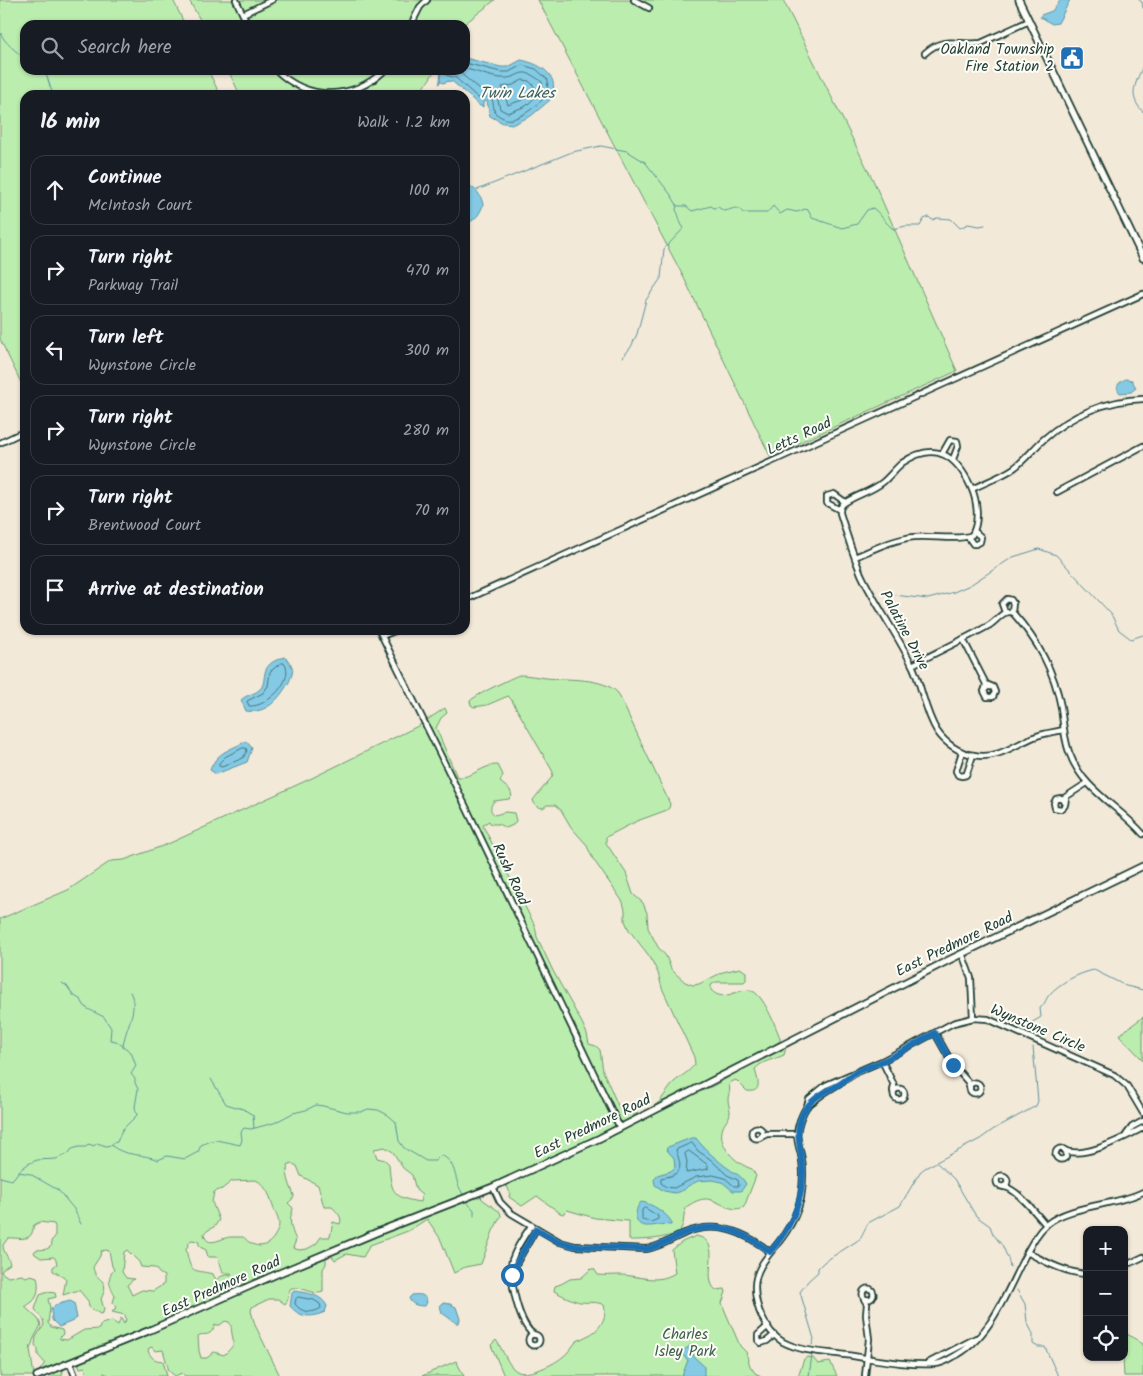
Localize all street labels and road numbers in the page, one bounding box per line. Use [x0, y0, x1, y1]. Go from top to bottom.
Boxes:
street label: Letts Road [763, 411, 836, 462]
street label: Palatine Drive [873, 586, 935, 675]
street label: Rush Road [485, 839, 535, 910]
street label: East Predmore Road [892, 906, 1018, 984]
street label: Wynstone Circle [986, 998, 1089, 1060]
street label: East Predmore Road [530, 1088, 656, 1166]
street label: East Predmore Road [158, 1250, 285, 1324]

